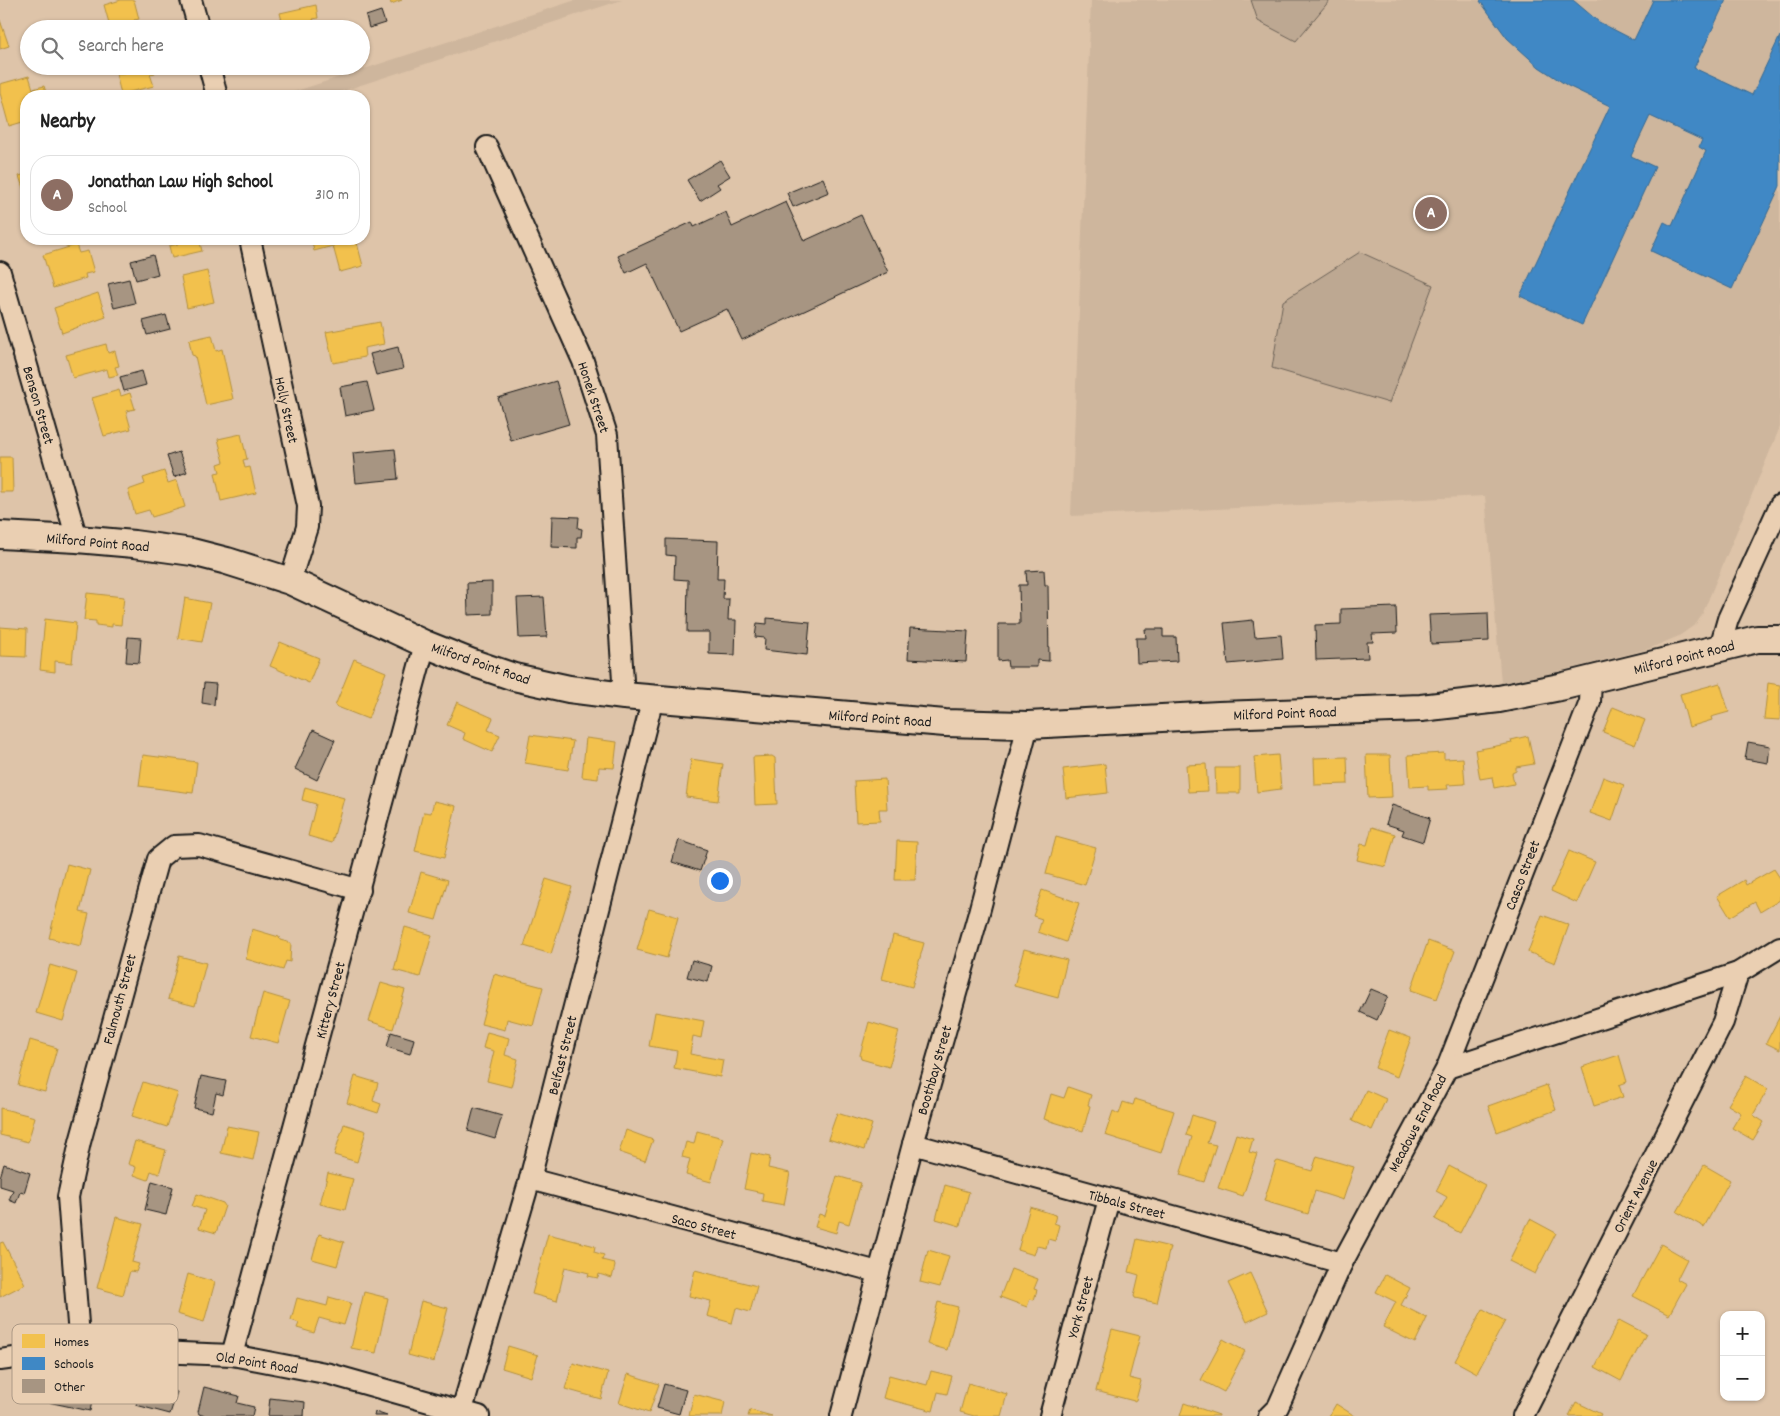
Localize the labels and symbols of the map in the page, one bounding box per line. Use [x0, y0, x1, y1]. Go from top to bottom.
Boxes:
pin: A [1415, 194, 1447, 232]
street label: Honek Street [570, 359, 614, 437]
street label: Benson Street [15, 364, 59, 448]
street label: Holly Street [267, 375, 303, 446]
street label: Milford Point Road [45, 529, 150, 559]
street label: Milford Point Road [1632, 636, 1737, 682]
street label: Milford Point Road [428, 638, 533, 692]
street label: Milford Point Road [1233, 702, 1337, 728]
street label: Milford Point Road [828, 705, 932, 735]
street label: Casco Street [1500, 837, 1547, 914]
your location [707, 868, 733, 894]
street label: Falmouth Street [98, 951, 144, 1047]
street label: Kittery Street [311, 959, 353, 1041]
street label: Belfast Street [543, 1013, 585, 1098]
street label: Boothbay Street [913, 1023, 959, 1118]
street label: Meadows End Road [1384, 1071, 1454, 1177]
street label: Orient Avenue [1609, 1156, 1665, 1238]
street label: Tibbals Street [1086, 1185, 1168, 1227]
street label: Saco Street [669, 1209, 739, 1247]
street label: York Street [1063, 1273, 1101, 1341]
legend [12, 1324, 178, 1404]
text: Homes [54, 1333, 89, 1353]
street label: Old Point Road [214, 1347, 299, 1381]
text: Schools [54, 1355, 94, 1375]
text: Other [54, 1378, 86, 1398]

